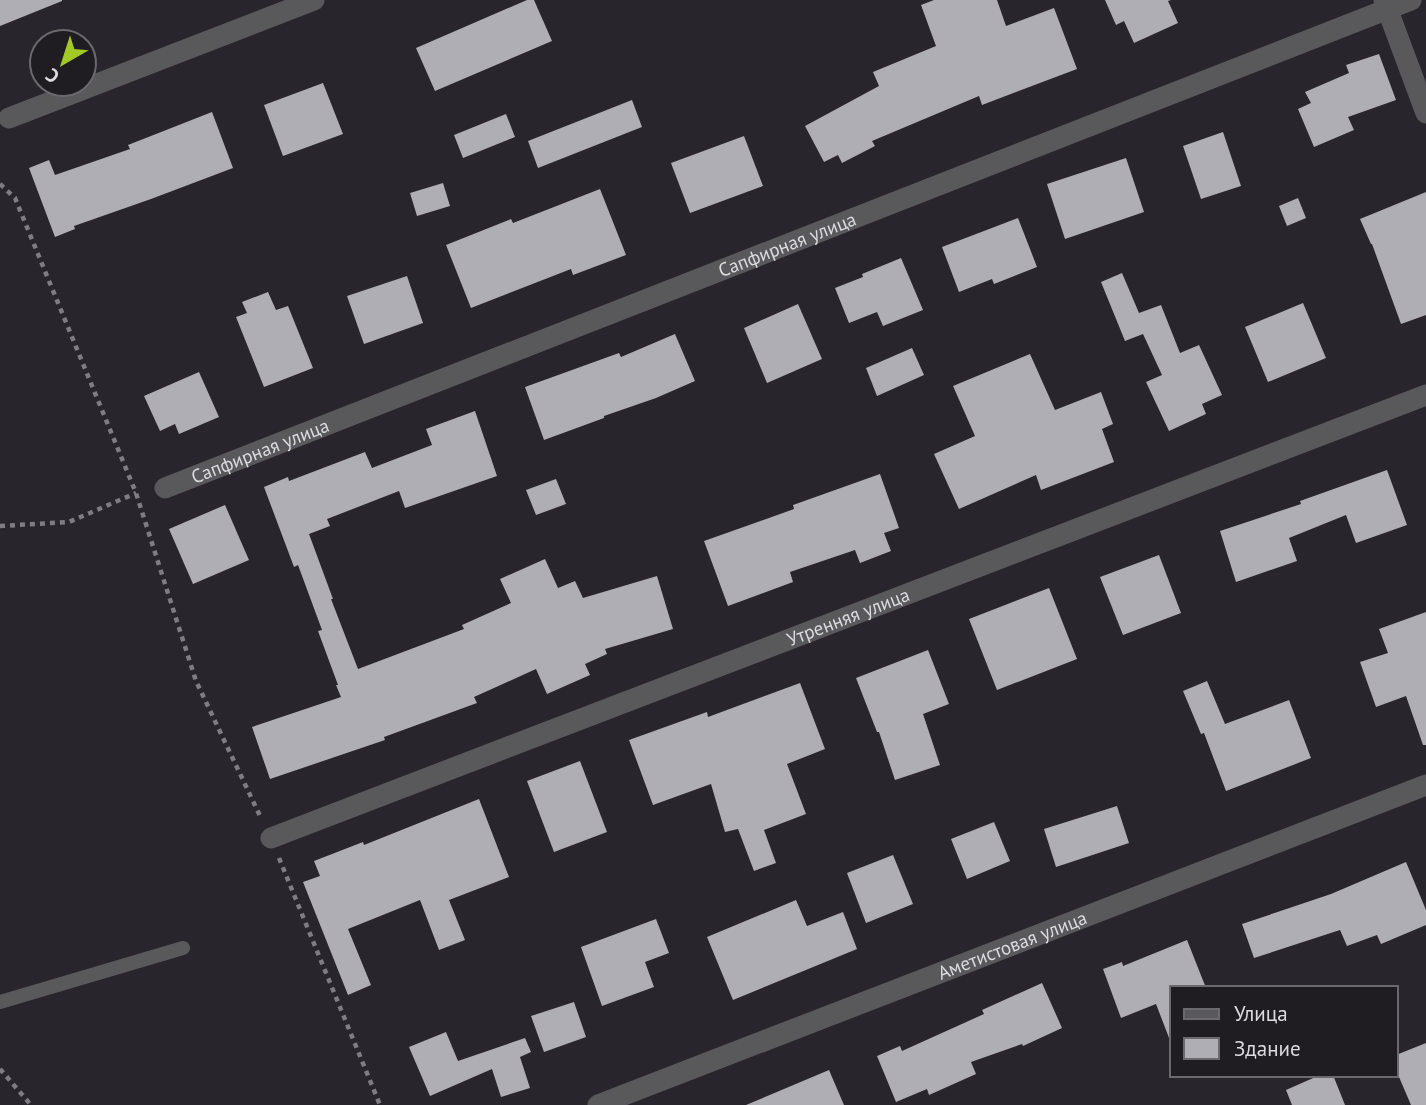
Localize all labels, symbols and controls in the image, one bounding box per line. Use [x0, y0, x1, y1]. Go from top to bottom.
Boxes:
north arrow [28, 28, 98, 98]
text: С [40, 63, 64, 89]
street label: Сапфирная улица [715, 207, 859, 282]
street label: Сапфирная улица [188, 413, 332, 489]
street label: Утренняя улица [783, 582, 913, 651]
street label: Аметистовая улица [934, 905, 1090, 985]
legend [1170, 986, 1398, 1077]
text: Улица [1234, 1000, 1288, 1027]
text: Здание [1234, 1035, 1301, 1062]

